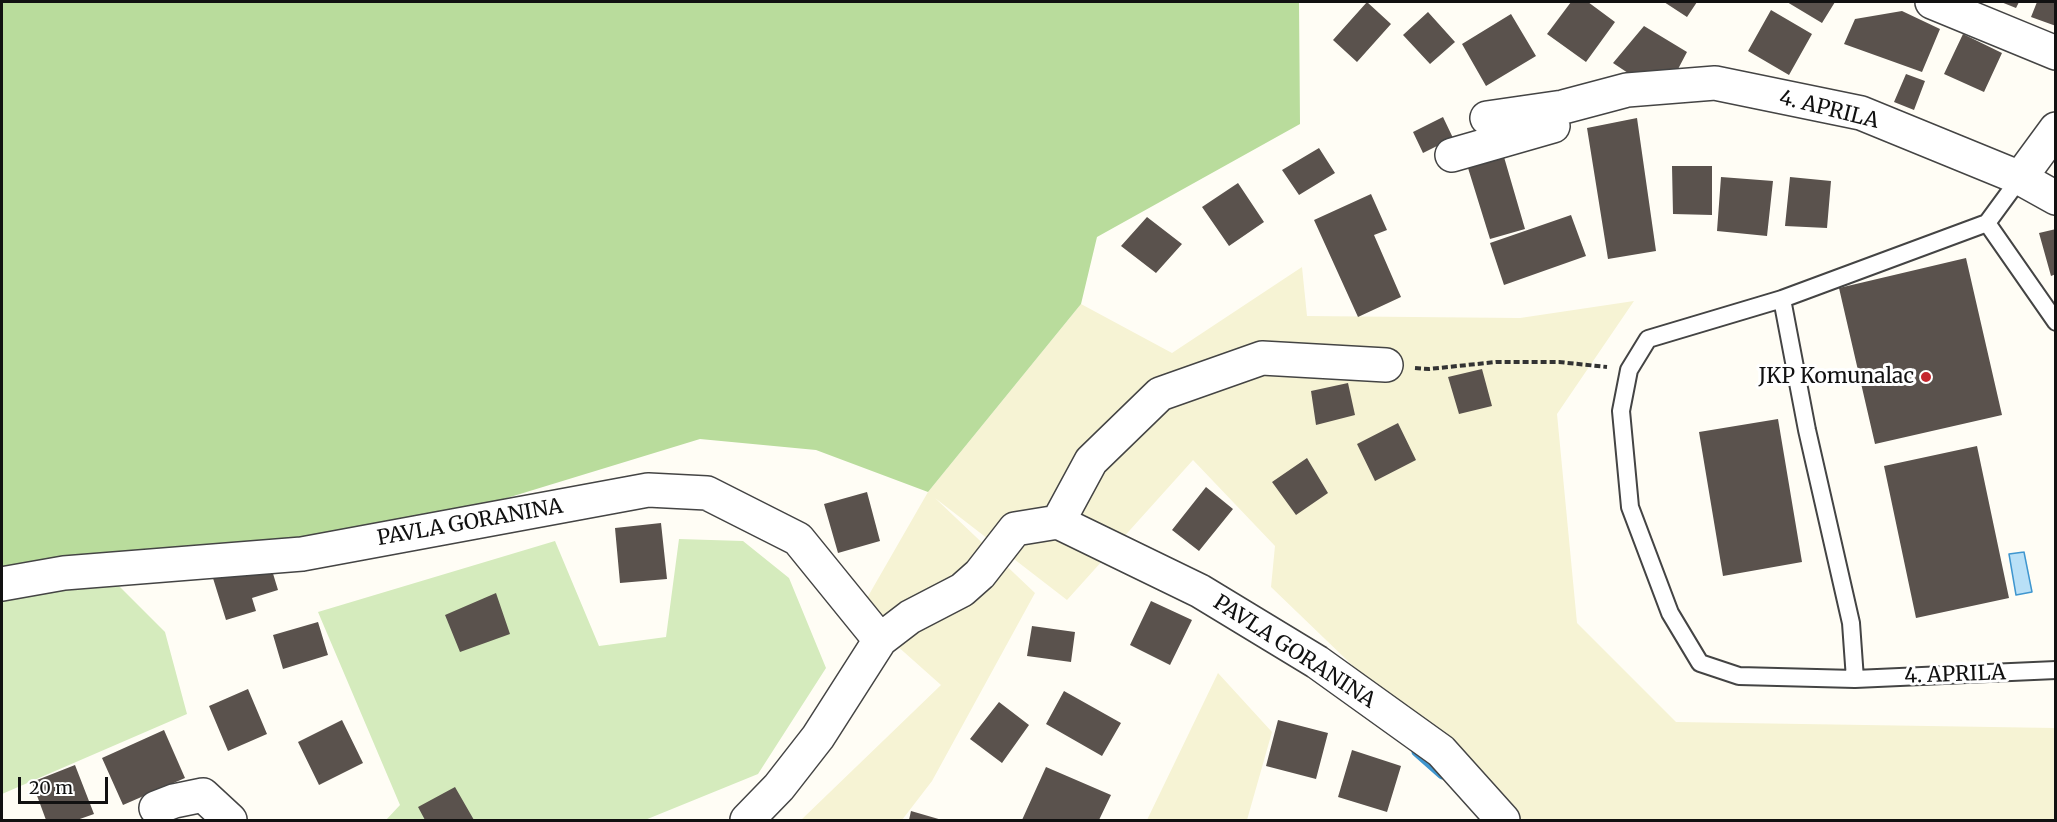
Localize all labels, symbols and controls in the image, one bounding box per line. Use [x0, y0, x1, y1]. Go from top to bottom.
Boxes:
street label: 4. APRILA [1777, 85, 1881, 135]
place label: JKP Komunalac [1759, 364, 1914, 390]
marker: JKP Komunalac [1919, 370, 1933, 384]
street label: PAVLA GORANINA [375, 494, 565, 552]
street label: PAVLA GORANINA [1208, 590, 1380, 714]
street label: 4. APRILA [1904, 661, 2006, 689]
scale bar [21, 765, 111, 803]
text: 20 m [29, 776, 73, 799]

